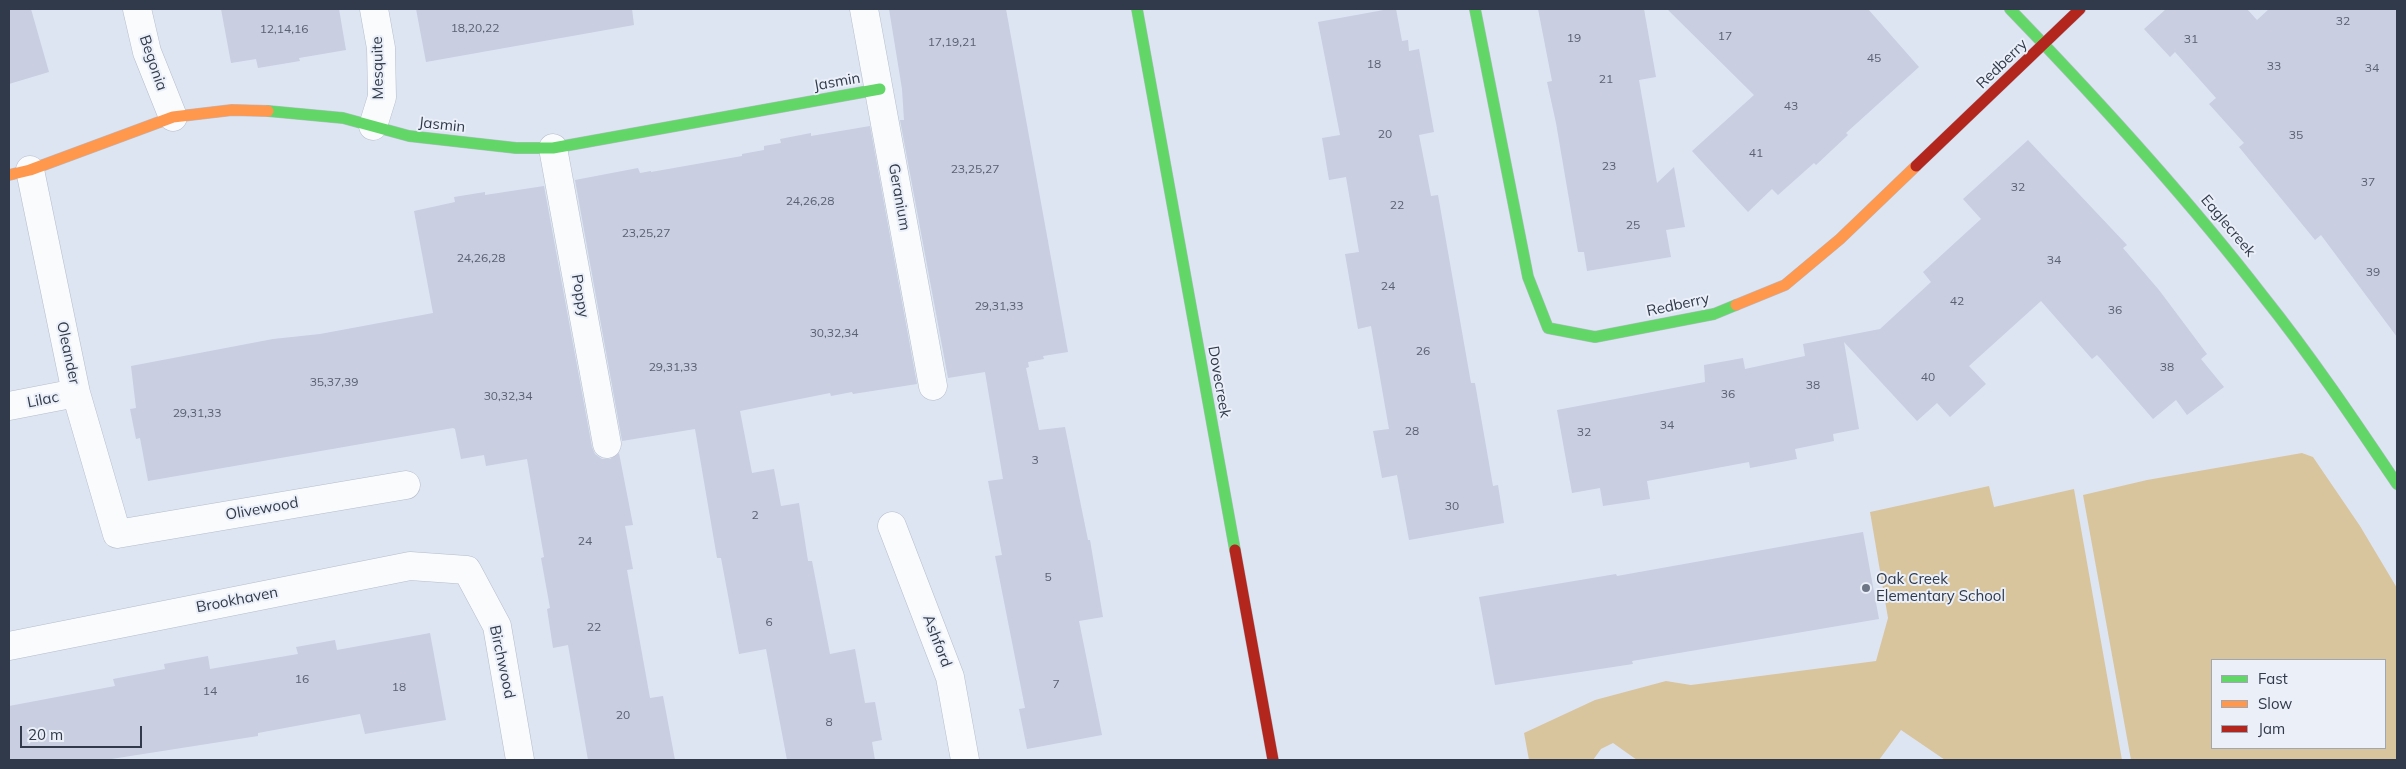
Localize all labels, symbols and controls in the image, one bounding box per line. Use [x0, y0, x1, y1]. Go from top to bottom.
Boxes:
house number: 32 [2336, 14, 2350, 28]
house number: 18,20,22 [451, 21, 499, 35]
house number: 12,14,16 [260, 22, 308, 36]
house number: 17 [1718, 29, 1732, 43]
house number: 19 [1567, 31, 1581, 45]
house number: 31 [2184, 32, 2198, 46]
street label: Begonia [135, 33, 171, 93]
house number: 17,19,21 [928, 35, 976, 49]
street label: Redberry [1973, 35, 2031, 93]
street label: Mesquite [368, 36, 388, 100]
house number: 45 [1867, 51, 1881, 65]
house number: 18 [1367, 57, 1381, 71]
house number: 33 [2267, 59, 2281, 73]
house number: 34 [2365, 61, 2379, 75]
street label: Jasmin [812, 69, 862, 95]
house number: 21 [1599, 72, 1613, 86]
house number: 43 [1784, 99, 1798, 113]
street label: Jasmin [418, 114, 466, 136]
house number: 20 [1378, 127, 1392, 141]
house number: 35 [2289, 128, 2303, 142]
house number: 41 [1749, 146, 1763, 160]
house number: 23 [1602, 159, 1616, 173]
street label: Geranium [884, 162, 914, 232]
house number: 23,25,27 [951, 162, 999, 176]
house number: 37 [2361, 175, 2375, 189]
house number: 32 [2011, 180, 2025, 194]
street label: Eaglecreek [2197, 191, 2259, 261]
house number: 24,26,28 [786, 194, 834, 208]
house number: 22 [1390, 198, 1404, 212]
house number: 25 [1626, 218, 1640, 232]
house number: 23,25,27 [622, 226, 670, 240]
house number: 24,26,28 [457, 251, 505, 265]
house number: 34 [2047, 253, 2061, 267]
house number: 39 [2366, 265, 2380, 279]
street label: Poppy [567, 273, 593, 319]
house number: 24 [1381, 279, 1395, 293]
street label: Redberry [1645, 290, 1711, 320]
house number: 42 [1950, 294, 1964, 308]
house number: 29,31,33 [975, 299, 1023, 313]
house number: 36 [2108, 303, 2122, 317]
street label: Oleander [53, 320, 83, 386]
house number: 30,32,34 [810, 326, 858, 340]
house number: 26 [1416, 344, 1430, 358]
street label: Dovecreek [1204, 345, 1234, 419]
house number: 29,31,33 [649, 360, 697, 374]
house number: 38 [2160, 360, 2174, 374]
house number: 40 [1921, 370, 1935, 384]
house number: 35,37,39 [310, 375, 358, 389]
house number: 38 [1806, 378, 1820, 392]
house number: 36 [1721, 387, 1735, 401]
street label: Lilac [26, 388, 60, 412]
house number: 30,32,34 [484, 389, 532, 403]
house number: 29,31,33 [173, 406, 221, 420]
house number: 34 [1660, 418, 1674, 432]
house number: 28 [1405, 424, 1419, 438]
house number: 32 [1577, 425, 1591, 439]
house number: 3 [1031, 453, 1039, 467]
street label: Olivewood [224, 494, 300, 524]
house number: 30 [1445, 499, 1459, 513]
house number: 2 [751, 508, 759, 522]
house number: 24 [578, 534, 592, 548]
house number: 5 [1044, 570, 1052, 584]
place label: Oak Creek Elementary School [1876, 570, 2005, 605]
marker: Oak Creek Elementary School [1860, 582, 1872, 594]
street label: Brookhaven [195, 583, 279, 617]
street label: Ashford [919, 612, 955, 670]
house number: 6 [765, 615, 773, 629]
house number: 22 [587, 620, 601, 634]
street label: Birchwood [485, 624, 519, 700]
legend [2211, 659, 2386, 749]
text: Fast [2258, 669, 2288, 688]
house number: 16 [295, 672, 309, 686]
house number: 7 [1052, 677, 1060, 691]
house number: 18 [392, 680, 406, 694]
house number: 14 [203, 684, 217, 698]
text: Slow [2258, 694, 2292, 713]
house number: 20 [616, 708, 630, 722]
house number: 8 [825, 715, 833, 729]
scale bar [22, 716, 145, 748]
text: Jam [2258, 719, 2285, 738]
text: 20 m [28, 725, 63, 744]

